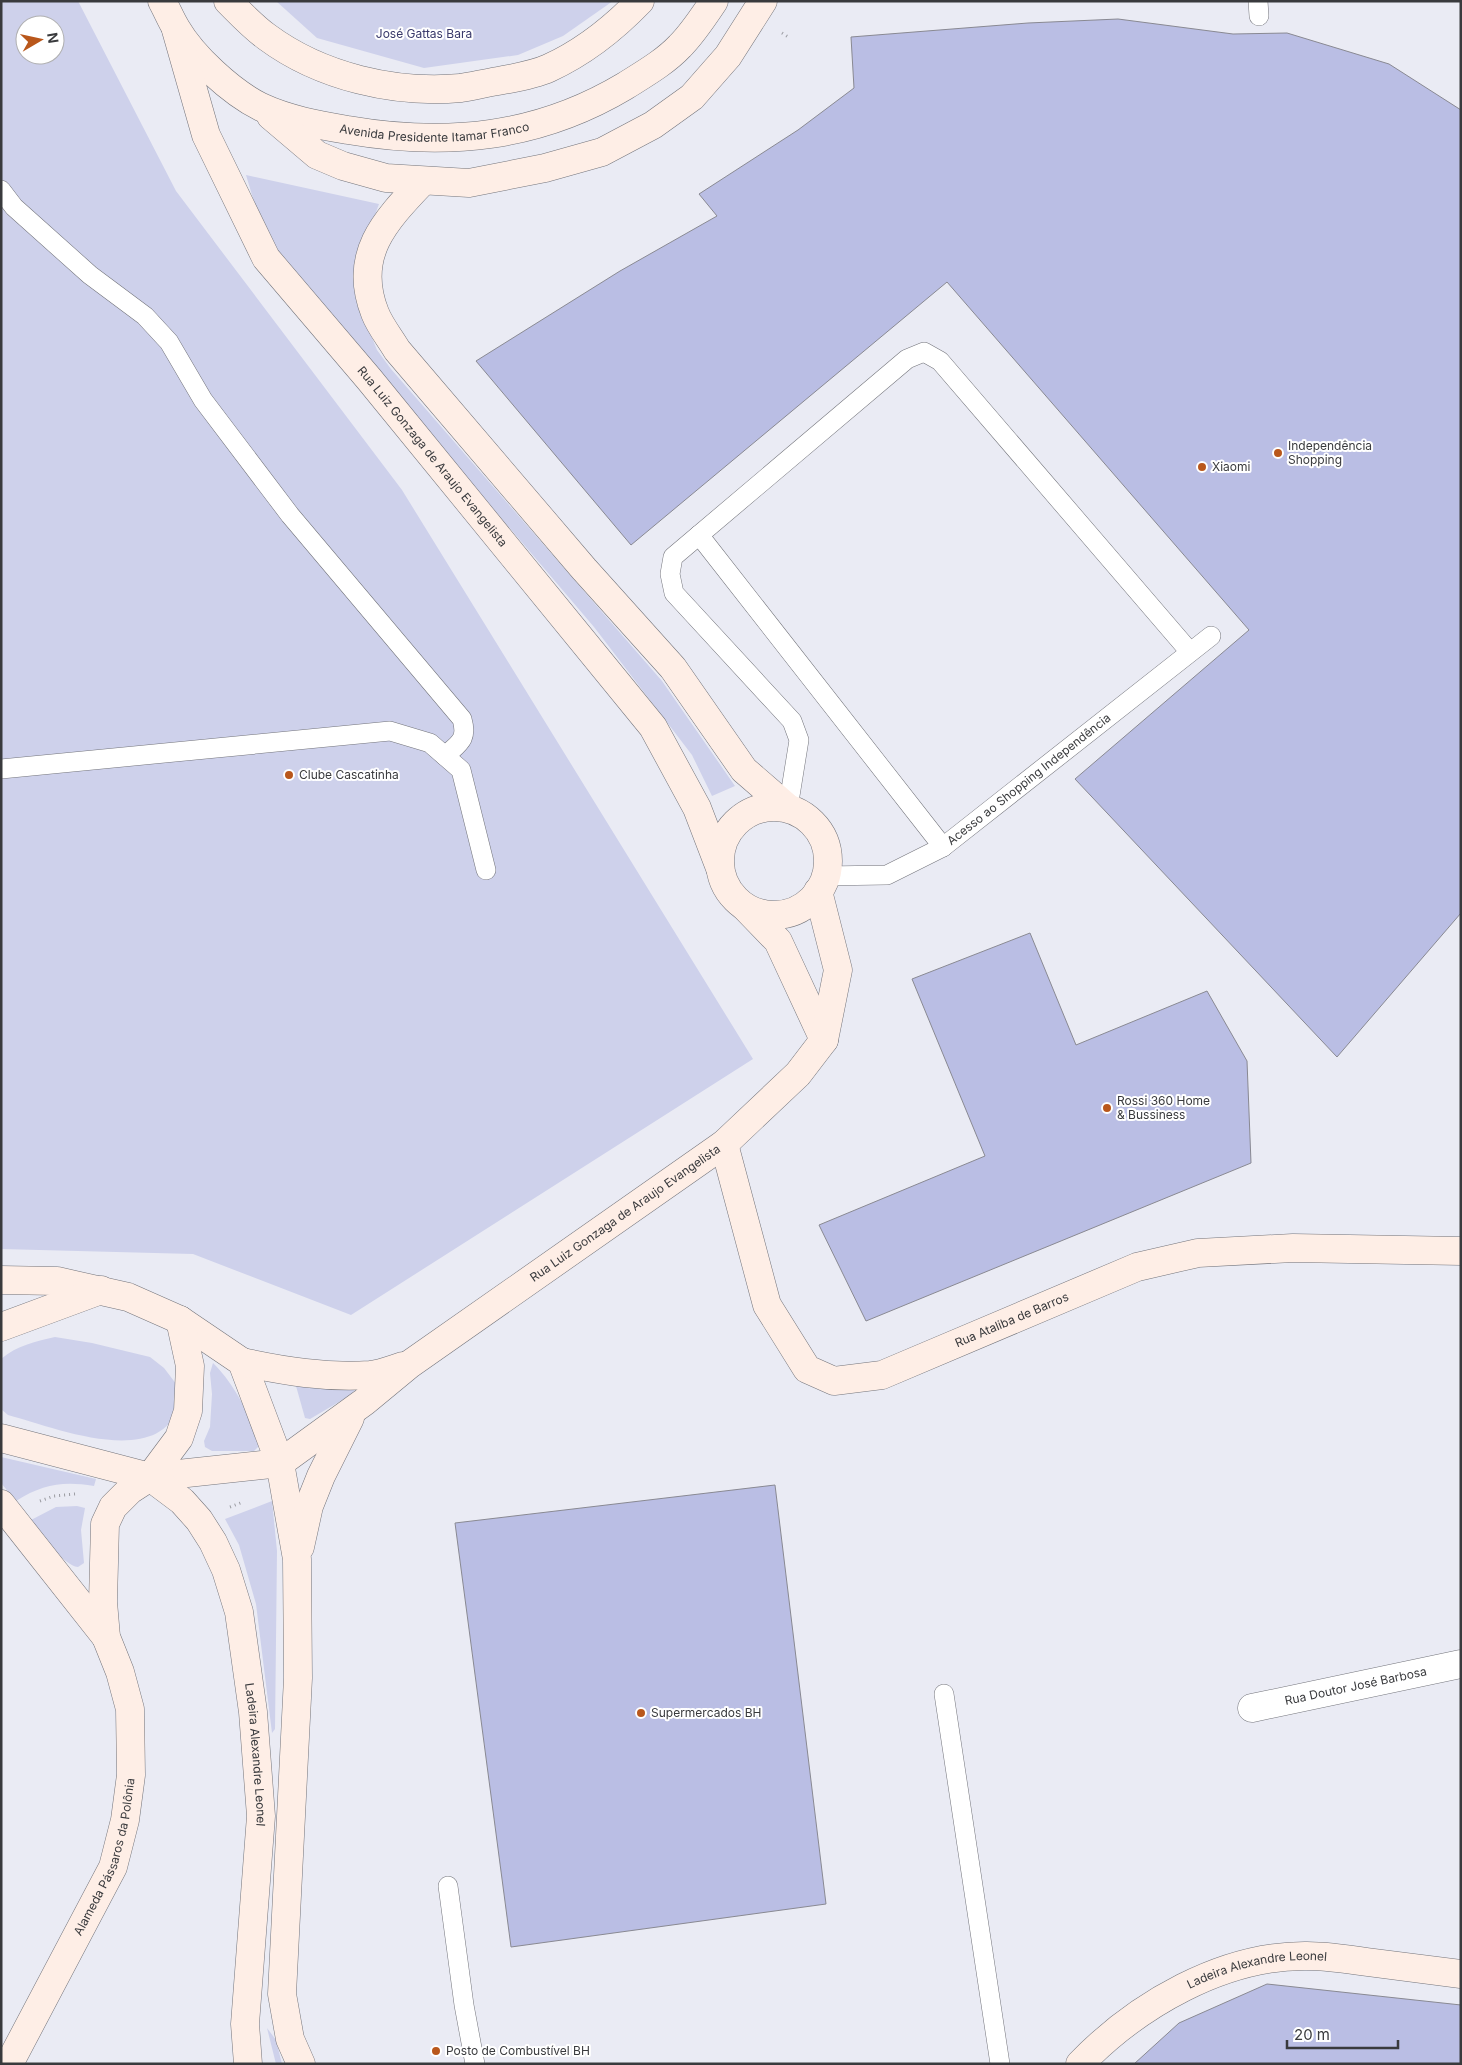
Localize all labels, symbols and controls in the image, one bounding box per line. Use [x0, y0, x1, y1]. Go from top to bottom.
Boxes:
north arrow [15, 15, 65, 65]
park label: José Gattas Bara [376, 26, 472, 41]
text: N [44, 31, 63, 44]
street label: Avenida Presidente Itamar Franco [339, 119, 531, 145]
street label: Rua Luiz Gonzaga de Araujo Evangelista [354, 363, 511, 550]
place label: Independência Shopping [1288, 438, 1372, 467]
marker: Independência Shopping [1272, 447, 1284, 459]
place label: Xiaomi [1212, 459, 1251, 474]
marker: Xiaomi [1196, 461, 1208, 473]
street label: Acesso ao Shopping Independência [944, 710, 1114, 848]
place label: Clube Cascatinha [299, 767, 399, 782]
marker: Clube Cascatinha [283, 769, 295, 781]
place label: Rossi 360 Home & Bussiness [1117, 1093, 1210, 1122]
marker: Rossi 360 Home & Bussiness [1101, 1102, 1113, 1114]
street label: Rua Luiz Gonzaga de Araujo Evangelista [527, 1141, 723, 1285]
street label: Rua Ataliba de Barros [952, 1289, 1071, 1350]
street label: Rua Doutor José Barbosa [1283, 1663, 1428, 1708]
street label: Ladeira Alexandre Leonel [242, 1682, 269, 1827]
place label: Supermercados BH [651, 1705, 761, 1720]
marker: Supermercados BH [635, 1707, 647, 1719]
street label: Alameda Pássaros da Polônia [70, 1777, 138, 1938]
street label: Ladeira Alexandre Leonel [1184, 1948, 1328, 1992]
scale bar [1287, 2018, 1398, 2050]
text: 20 m [1294, 2025, 1330, 2044]
place label: Posto de Combustível BH [446, 2043, 590, 2058]
marker: Posto de Combustível BH [430, 2045, 442, 2057]

